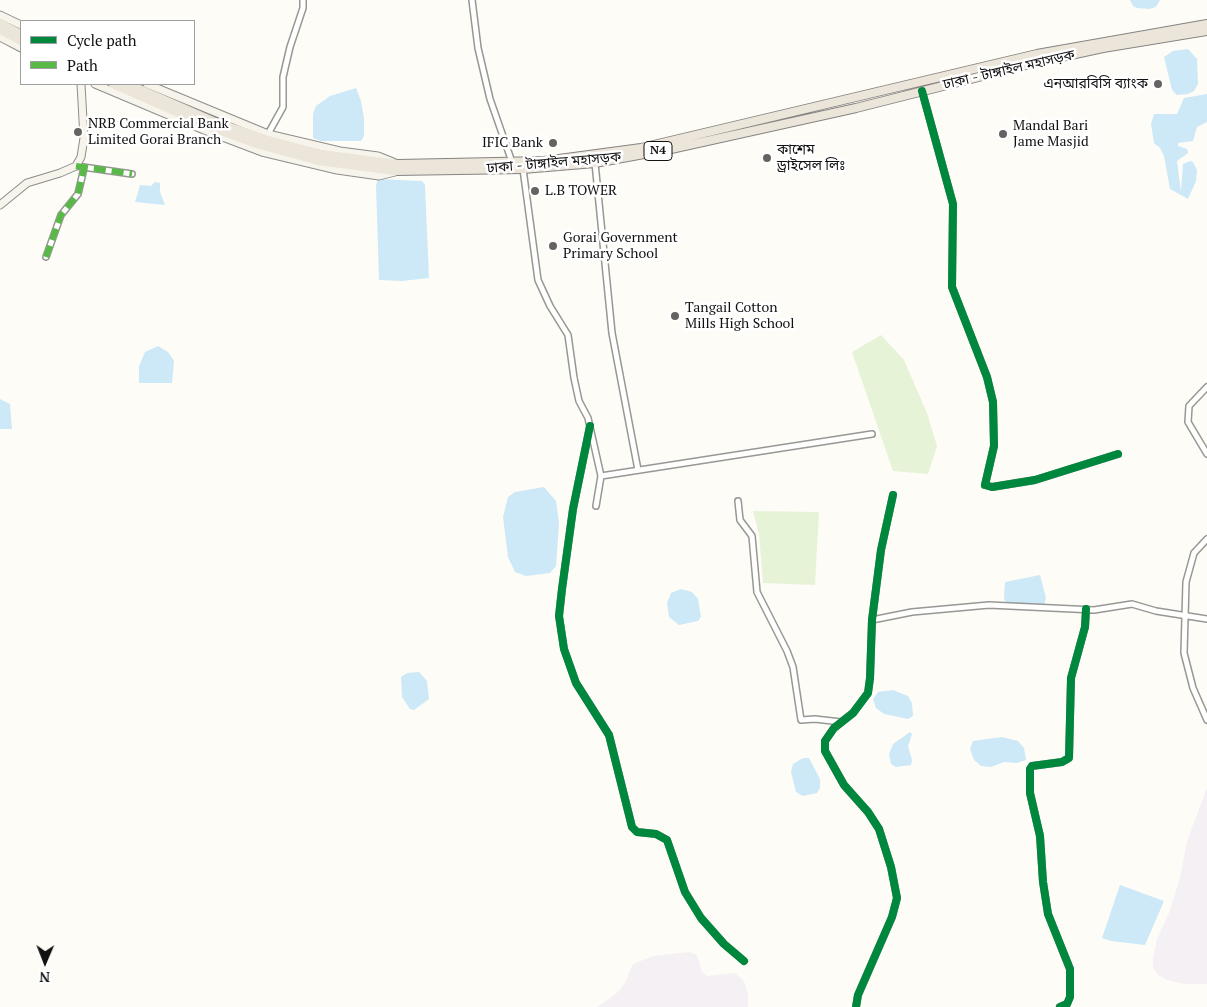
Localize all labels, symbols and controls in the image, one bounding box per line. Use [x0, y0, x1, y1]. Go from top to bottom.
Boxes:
legend [20, 20, 195, 85]
text: Cycle path [67, 30, 137, 50]
street label: ঢাকা - টাঙ্গাইল মহাসড়ক [941, 47, 1077, 93]
text: Path [67, 55, 98, 75]
place label: এনআরবিসি ব্যাংক [1044, 76, 1148, 92]
marker: এনআরবিসি ব্যাংক [1152, 78, 1164, 90]
place label: NRB Commercial Bank Limited Gorai Branch [88, 116, 229, 148]
place label: Mandal Bari Jame Masjid [1013, 118, 1089, 150]
marker: NRB Commercial Bank Limited Gorai Branch [72, 126, 84, 138]
marker: Mandal Bari Jame Masjid [997, 128, 1009, 140]
place label: IFIC Bank [482, 135, 543, 151]
marker: IFIC Bank [547, 137, 559, 149]
road number: N4 [644, 142, 672, 160]
place label: কাশেম ড্রাইসেল লিঃ [777, 142, 845, 174]
street label: ঢাকা - টাঙ্গাইল মহাসড়ক [486, 149, 622, 177]
marker: কাশেম ড্রাইসেল লিঃ [761, 152, 773, 164]
place label: L.B TOWER [545, 183, 617, 199]
marker: L.B TOWER [529, 185, 541, 197]
place label: Gorai Government Primary School [563, 230, 678, 262]
marker: Gorai Government Primary School [547, 240, 559, 252]
place label: Tangail Cotton Mills High School [685, 300, 795, 332]
marker: Tangail Cotton Mills High School [669, 310, 681, 322]
north arrow [20, 937, 70, 987]
text: N [39, 968, 50, 987]

